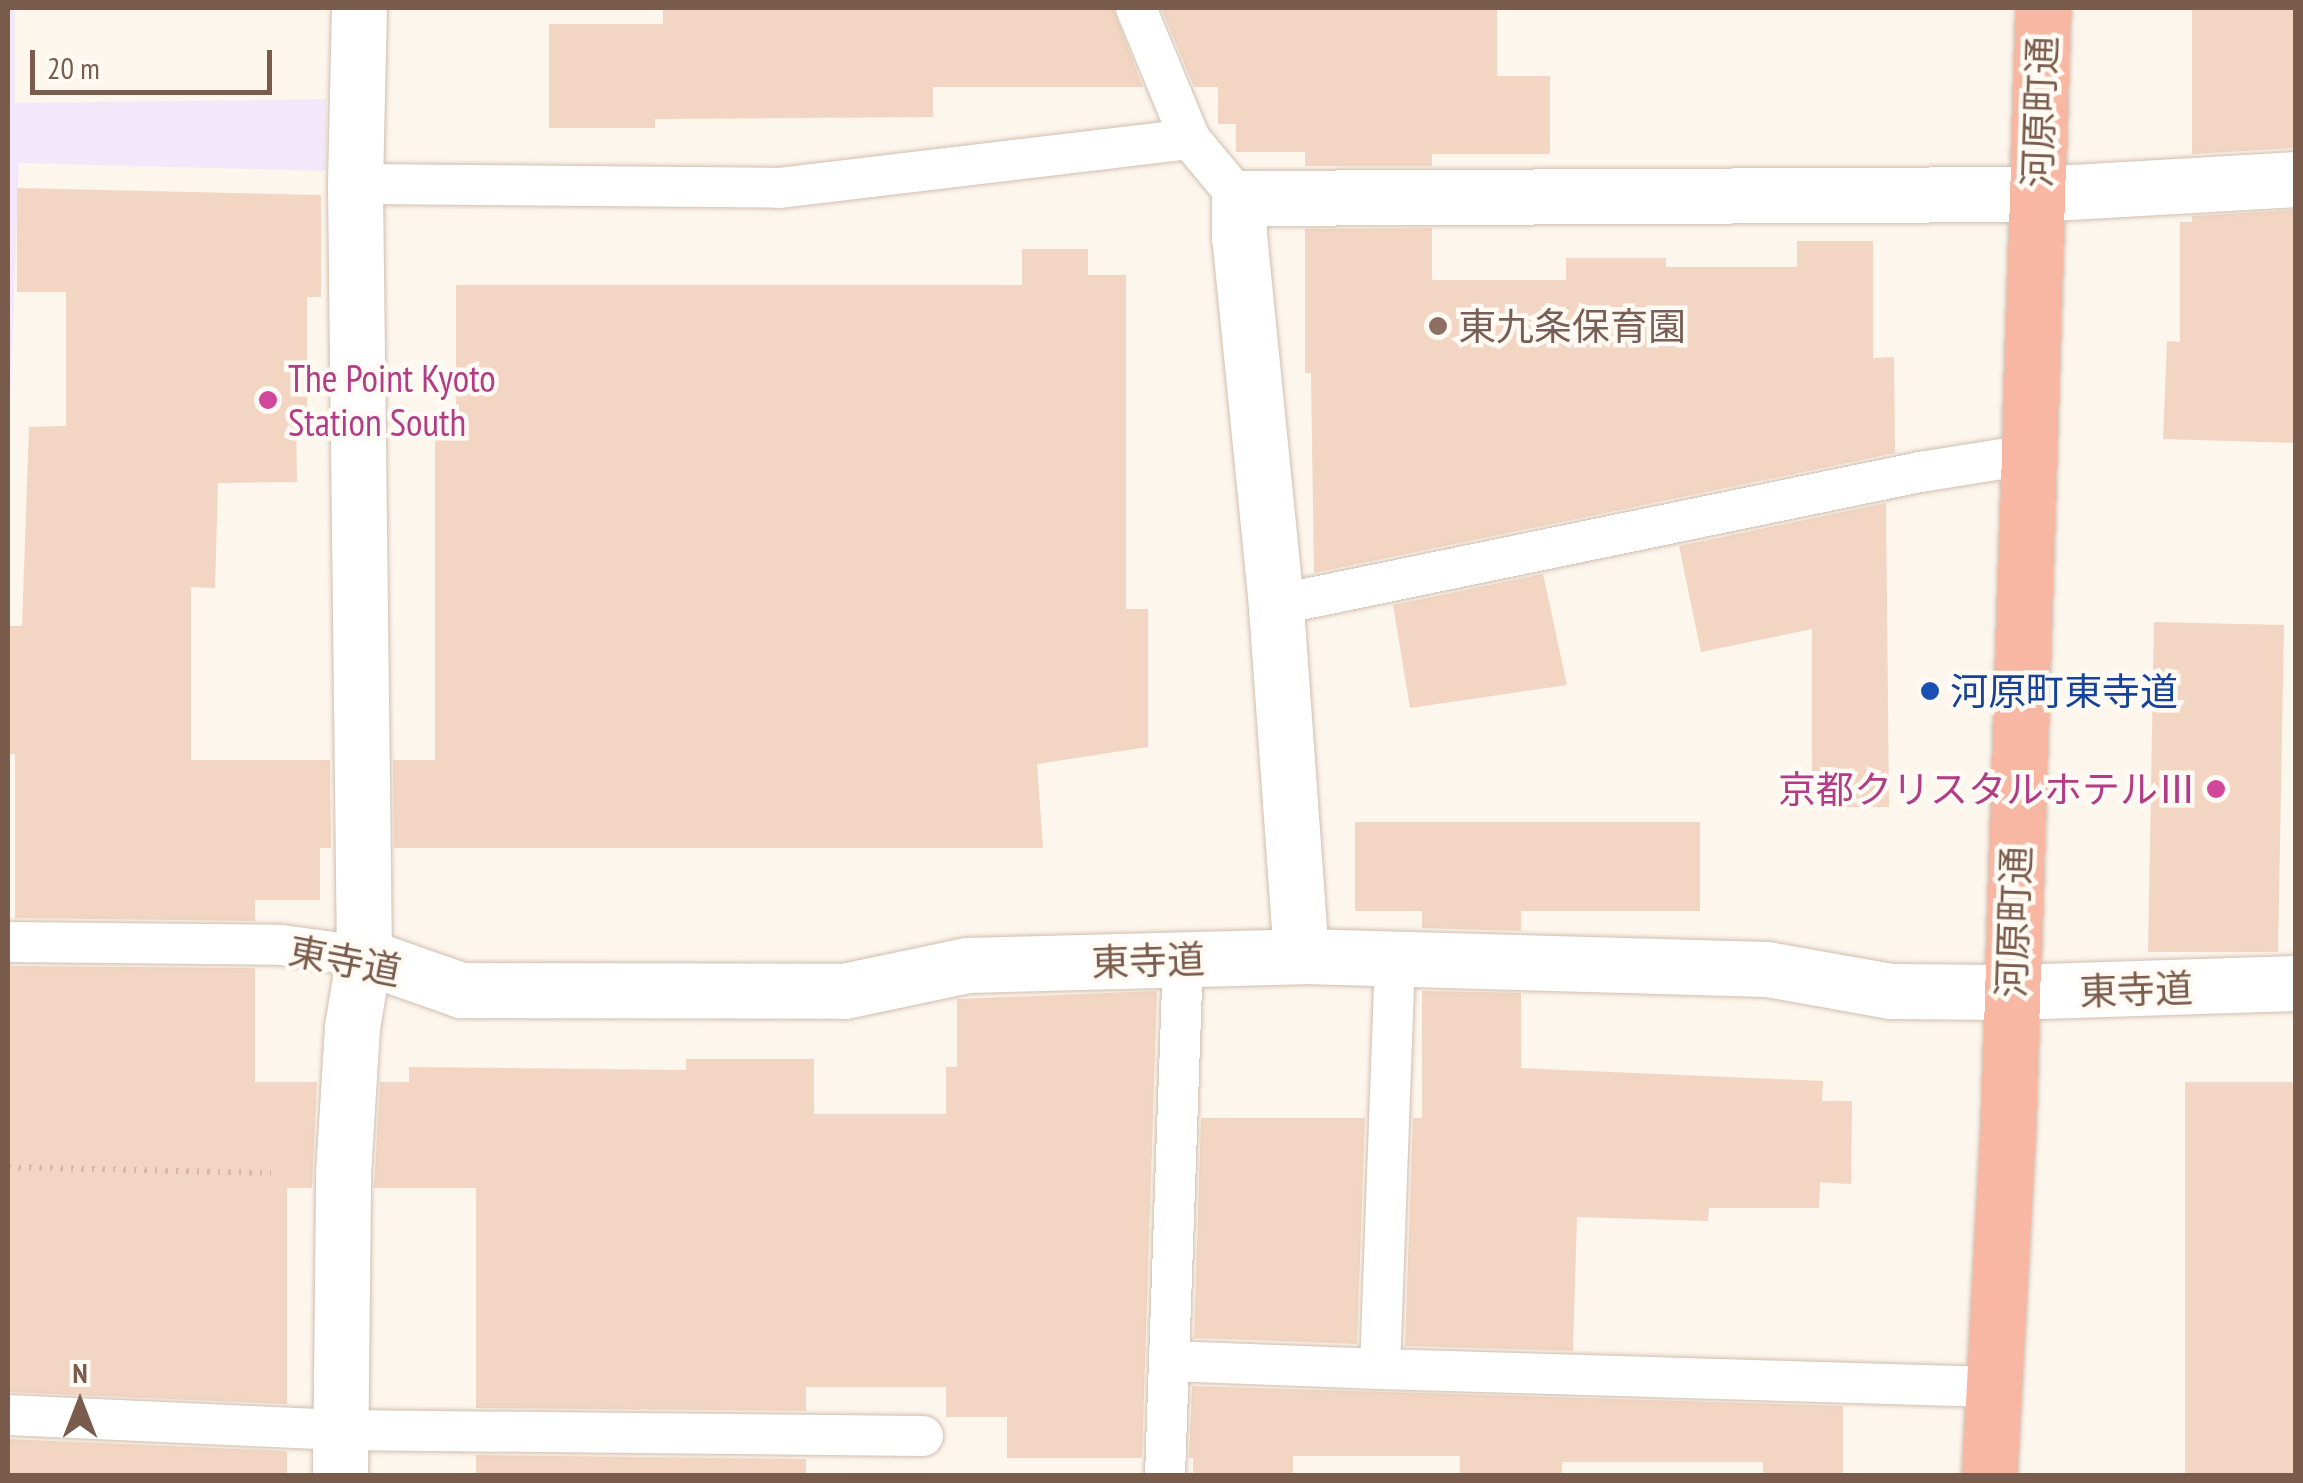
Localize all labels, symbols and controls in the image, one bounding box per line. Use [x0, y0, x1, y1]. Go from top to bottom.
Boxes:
scale bar [35, 30, 278, 92]
street label: 河原町通 [2014, 35, 2064, 189]
text: 20 m [47, 48, 100, 87]
place label: 東九条保育園 [1458, 303, 1686, 349]
marker: 東九条保育園 [1427, 315, 1449, 337]
place label: The Point Kyoto Station South [288, 355, 496, 444]
marker: The Point Kyoto Station South [257, 389, 279, 411]
place label: 河原町東寺道 [1950, 668, 2178, 714]
marker: 河原町東寺道 [1919, 680, 1941, 702]
place label: 京都クリスタルホテルⅢ [1778, 766, 2196, 812]
marker: 京都クリスタルホテルⅢ [2205, 778, 2227, 800]
street label: 河原町通 [1988, 845, 2038, 999]
street label: 東寺道 [285, 927, 405, 993]
street label: 東寺道 [1090, 935, 1206, 985]
street label: 東寺道 [2078, 964, 2194, 1014]
north arrow [30, 1353, 130, 1453]
text: N [72, 1354, 88, 1391]

